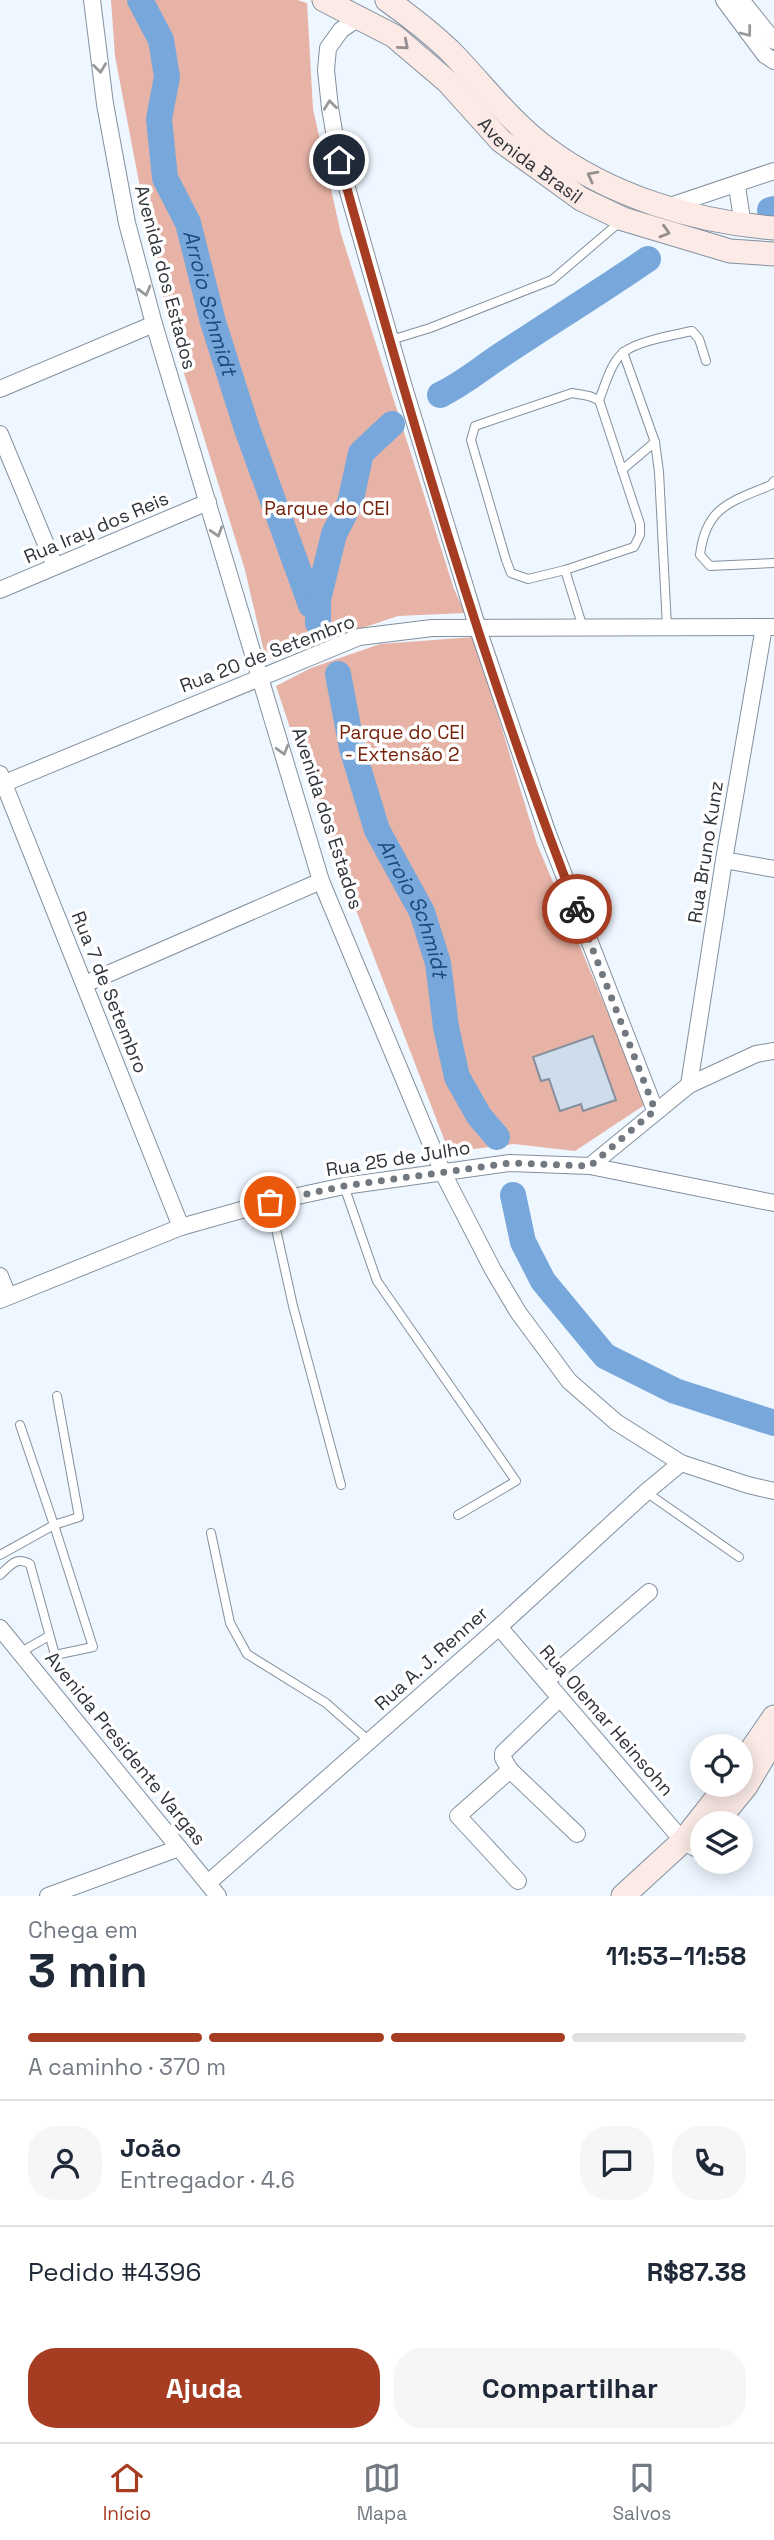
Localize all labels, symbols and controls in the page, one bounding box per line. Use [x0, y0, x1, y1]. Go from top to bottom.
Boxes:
one-way arrow [739, 25, 752, 37]
one-way arrow [396, 37, 409, 49]
one-way arrow [93, 62, 108, 74]
one-way arrow [322, 99, 337, 110]
street label: Avenida Brasil [472, 112, 588, 209]
pin [309, 130, 369, 190]
icon: home [320, 141, 358, 179]
one-way arrow [587, 171, 599, 184]
street label: Avenida dos Estados [129, 182, 202, 372]
one-way arrow [659, 223, 671, 238]
water label: Arroio Schmidt [177, 227, 244, 381]
one-way arrow [137, 284, 151, 296]
street label: Rua Iray dos Reis [20, 486, 172, 569]
park label: Parque do CEI [264, 496, 390, 521]
one-way arrow [209, 525, 223, 538]
street label: Rua 20 de Setembro [176, 609, 358, 698]
park label: Parque do CEI - Extensão 2 [339, 720, 465, 767]
street label: Avenida dos Estados [286, 724, 369, 912]
one-way arrow [274, 744, 289, 756]
street label: Rua Bruno Kunz [682, 779, 729, 925]
water label: Arroio Schmidt [371, 834, 454, 982]
courier [542, 874, 612, 944]
icon: bike [558, 890, 596, 928]
street label: Rua 7 de Setembro [66, 907, 153, 1077]
street label: Rua 25 de Julho [324, 1135, 472, 1182]
pin [240, 1172, 300, 1232]
icon: bag [251, 1183, 289, 1221]
street label: Rua A. J. Renner [369, 1601, 493, 1716]
street label: Rua Olemar Heinsohn [534, 1640, 679, 1801]
street label: Avenida Presidente Vargas [40, 1646, 212, 1850]
map controls [690, 1734, 753, 1874]
button: locate [690, 1734, 753, 1797]
button: layers [690, 1811, 753, 1874]
text: Chega em [28, 1915, 138, 1945]
text: 11:53–11:58 [606, 1939, 746, 1973]
text: 3 min [28, 1942, 148, 2000]
text: A caminho · 370 m [28, 2052, 226, 2082]
button: person [28, 2126, 102, 2200]
button: chat [580, 2126, 654, 2200]
button: phone [672, 2126, 746, 2200]
text: João [120, 2131, 181, 2165]
text: Entregador · 4.6 [120, 2165, 295, 2195]
text: Pedido #4396 [28, 2255, 201, 2289]
text: R$87.38 [647, 2255, 746, 2289]
button: Ajuda [28, 2348, 380, 2428]
button: Compartilhar [394, 2348, 746, 2428]
tab: Início [103, 2459, 151, 2526]
tab: Mapa [357, 2459, 407, 2526]
tab: Salvos [612, 2459, 671, 2526]

